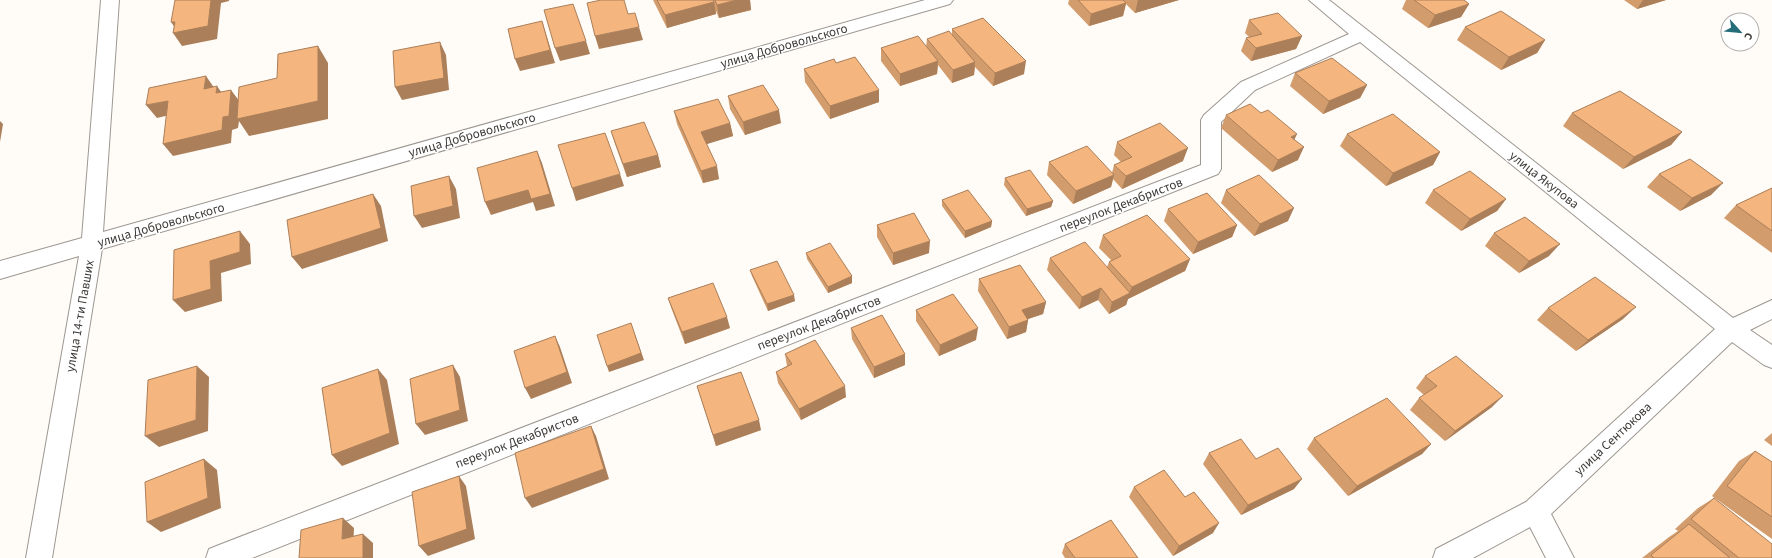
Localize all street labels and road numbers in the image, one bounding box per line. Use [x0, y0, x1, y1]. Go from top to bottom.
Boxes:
street label: улица Добровольского [718, 19, 850, 73]
street label: улица Добровольского [406, 108, 538, 162]
street label: улица Якупова [1505, 147, 1583, 213]
street label: переулок Декабристов [1057, 173, 1186, 237]
street label: улица Добровольского [95, 198, 227, 252]
street label: улица 14-ти Павших [61, 258, 99, 374]
street label: переулок Декабристов [755, 291, 884, 355]
street label: улица Сентюкова [1570, 398, 1656, 480]
street label: переулок Декабристов [453, 409, 582, 473]

